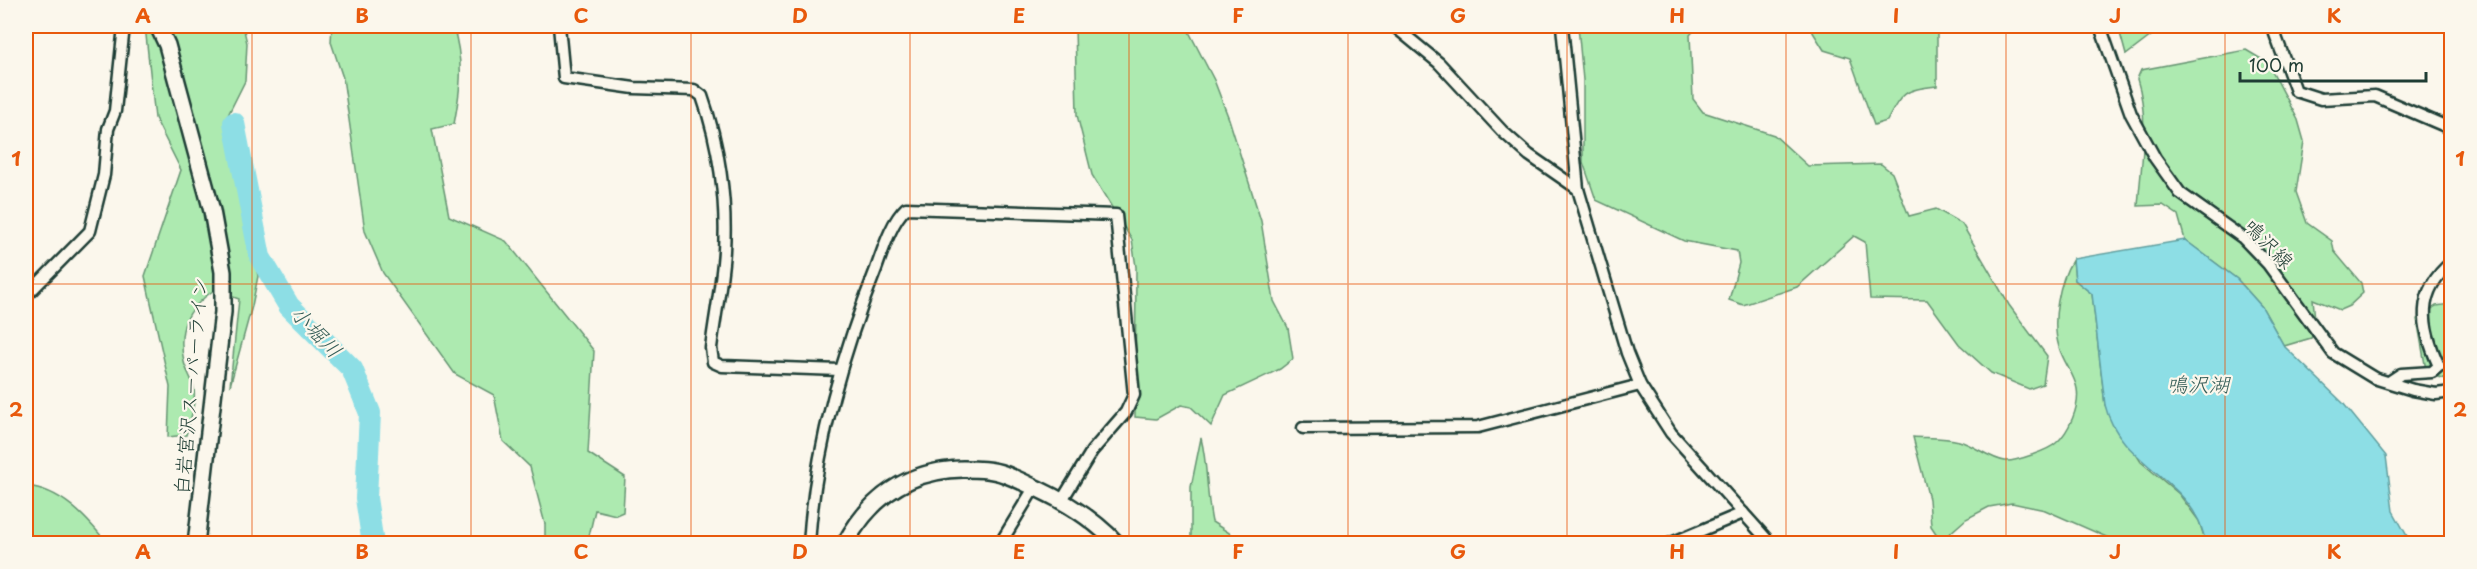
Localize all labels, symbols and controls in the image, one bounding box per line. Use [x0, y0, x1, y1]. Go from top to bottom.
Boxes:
text: A [135, 0, 151, 30]
text: B [355, 0, 369, 30]
text: C [573, 0, 589, 30]
text: D [792, 0, 808, 30]
text: E [1013, 0, 1025, 30]
text: F [1232, 0, 1244, 30]
text: G [1450, 0, 1466, 30]
text: H [1669, 0, 1685, 30]
text: I [1893, 0, 1899, 30]
text: J [2109, 0, 2121, 30]
text: K [2327, 0, 2342, 30]
scale bar [2240, 45, 2426, 83]
text: 100 m [2249, 51, 2304, 78]
text: 1 [11, 143, 21, 173]
text: 1 [2455, 143, 2465, 173]
street label: 鳴沢線 [2238, 211, 2302, 275]
street label: 白岩宮沢スーパーライン [166, 276, 214, 496]
water label: 小堀川 [284, 297, 351, 364]
water label: 鳴沢湖 [2167, 367, 2231, 399]
text: 2 [9, 394, 23, 424]
text: 2 [2453, 394, 2467, 424]
text: A [135, 536, 151, 566]
text: B [355, 536, 369, 566]
text: C [573, 536, 589, 566]
text: D [792, 536, 808, 566]
text: E [1013, 536, 1025, 566]
text: F [1232, 536, 1244, 566]
text: G [1450, 536, 1466, 566]
text: H [1669, 536, 1685, 566]
text: I [1893, 536, 1899, 566]
text: J [2109, 536, 2121, 566]
text: K [2327, 536, 2342, 566]

